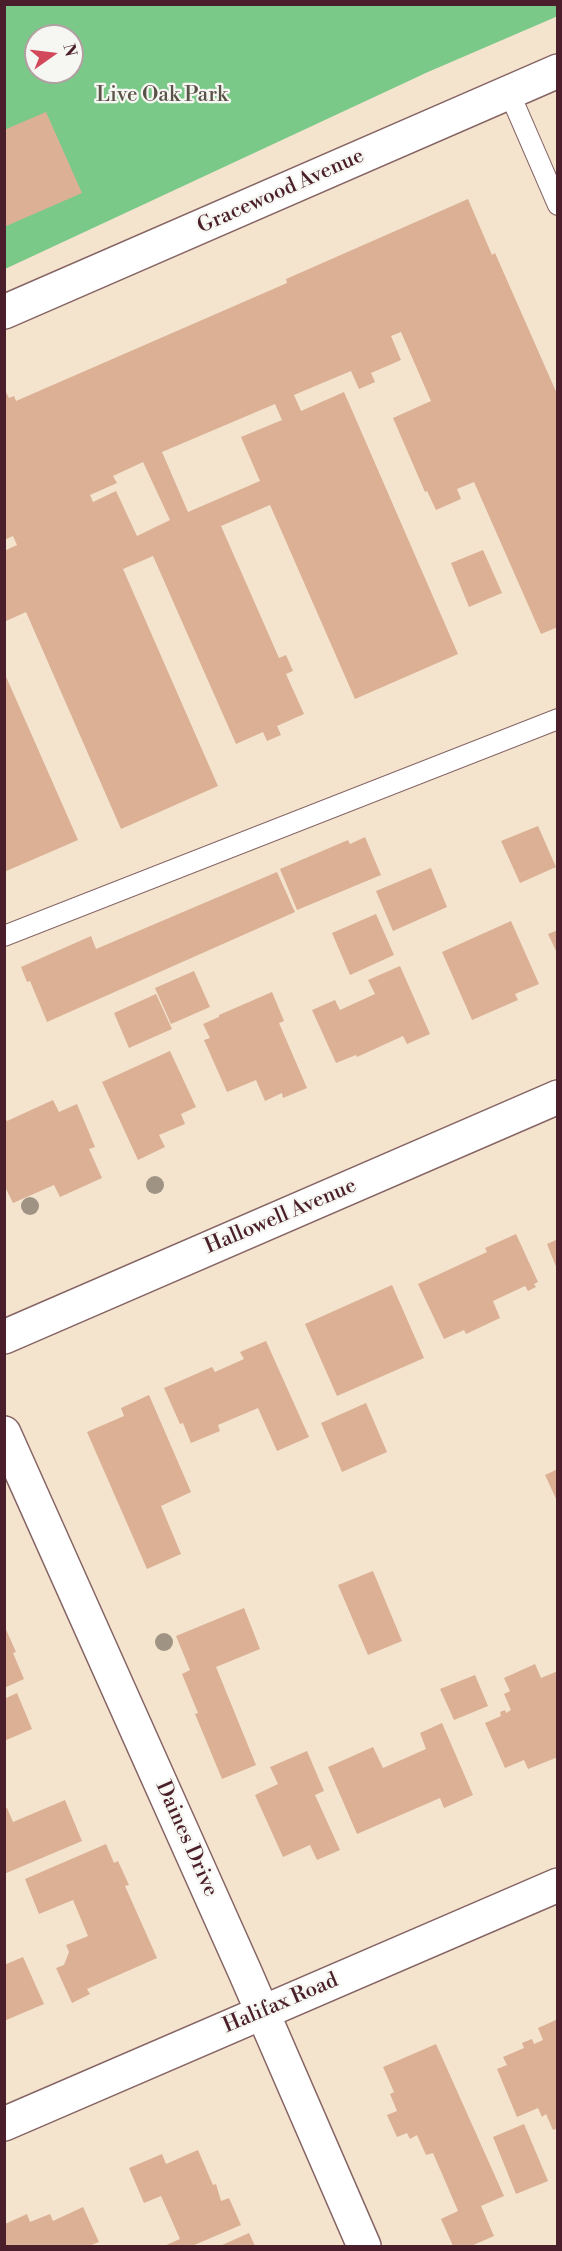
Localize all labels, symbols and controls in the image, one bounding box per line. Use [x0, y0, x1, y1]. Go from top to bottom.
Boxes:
north arrow [24, 24, 84, 84]
text: N [58, 42, 81, 59]
park label: Live Oak Park [96, 83, 228, 109]
street label: Gracewood Avenue [194, 144, 368, 240]
street label: Hallowell Avenue [201, 1174, 361, 1260]
street label: Daines Drive [149, 1777, 223, 1901]
street label: Halifax Road [220, 1968, 342, 2040]

